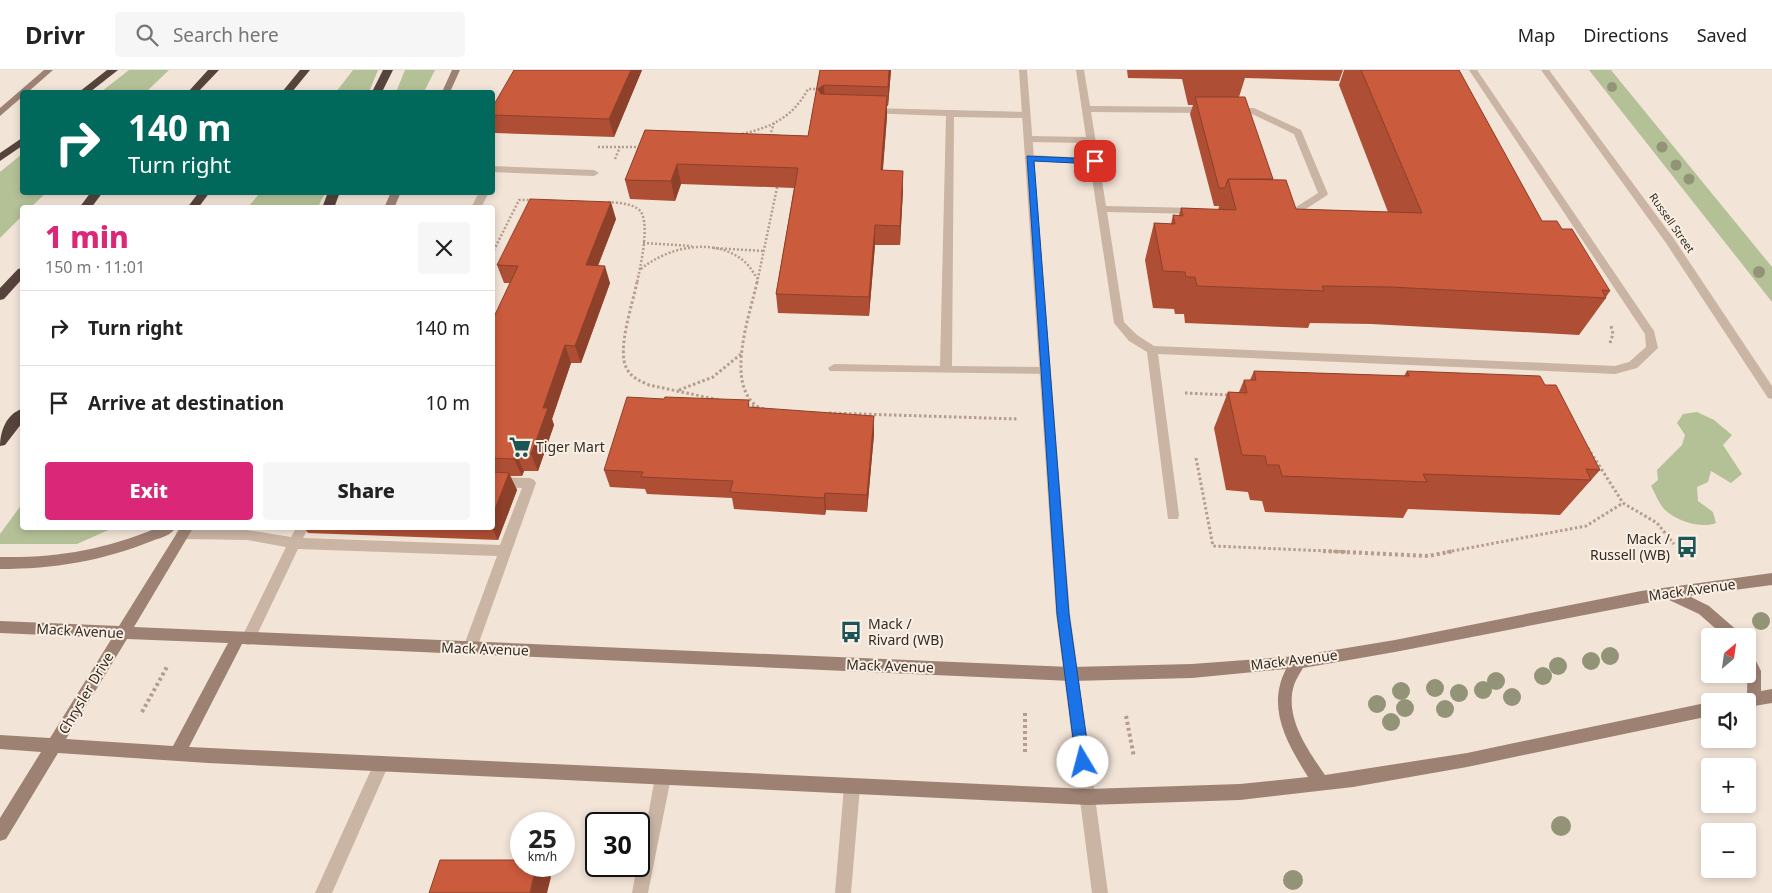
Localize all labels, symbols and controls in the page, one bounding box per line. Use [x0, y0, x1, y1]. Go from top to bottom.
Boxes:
search box [115, 12, 465, 57]
text: Drivr [25, 18, 85, 51]
icon: search [133, 21, 161, 49]
text: Search here [173, 22, 279, 48]
text: Map [1518, 23, 1555, 47]
text: Directions [1583, 23, 1669, 47]
text: Saved [1697, 23, 1747, 47]
text: 140 m [128, 104, 231, 151]
icon: right [45, 110, 110, 175]
pin [1074, 140, 1116, 182]
icon: arrive [1081, 147, 1109, 175]
text: Turn right [128, 149, 231, 179]
street label: Russell Street [1646, 190, 1699, 256]
text: 1 min [45, 216, 129, 257]
button: close [418, 222, 470, 274]
text: 150 m · 11:01 [45, 256, 145, 278]
icon: right [45, 314, 73, 342]
text: Turn right [88, 315, 183, 341]
text: 140 m [415, 315, 470, 341]
icon: arrive [45, 389, 73, 417]
text: Arrive at destination [88, 390, 284, 416]
text: 10 m [426, 390, 470, 416]
supermarket icon: Tiger Mart [507, 434, 533, 460]
place label: Tiger Mart [536, 437, 605, 456]
button: Exit [45, 462, 253, 520]
button: Share [263, 462, 470, 520]
place label: Mack / Russell (WB) [1590, 529, 1671, 564]
bus stop icon: Mack / Russell (WB) [1674, 534, 1700, 560]
street label: Mack Avenue [1647, 574, 1737, 605]
place label: Mack / Rivard (WB) [868, 614, 944, 649]
street label: Mack Avenue [36, 619, 124, 642]
bus stop icon: Mack / Rivard (WB) [838, 619, 864, 645]
north arrow [1701, 628, 1756, 682]
map controls [1701, 628, 1756, 878]
street label: Mack Avenue [441, 637, 529, 660]
street label: Mack Avenue [1249, 645, 1339, 674]
street label: Chrysler Drive [54, 648, 118, 737]
street label: Mack Avenue [846, 654, 934, 677]
button: sound [1701, 693, 1756, 748]
position arrow [1056, 735, 1108, 787]
button: + [1701, 758, 1756, 813]
speed limit sign: 30 [585, 812, 650, 877]
text: 25 [528, 821, 557, 855]
button: − [1701, 823, 1756, 878]
text: km/h [528, 848, 557, 865]

